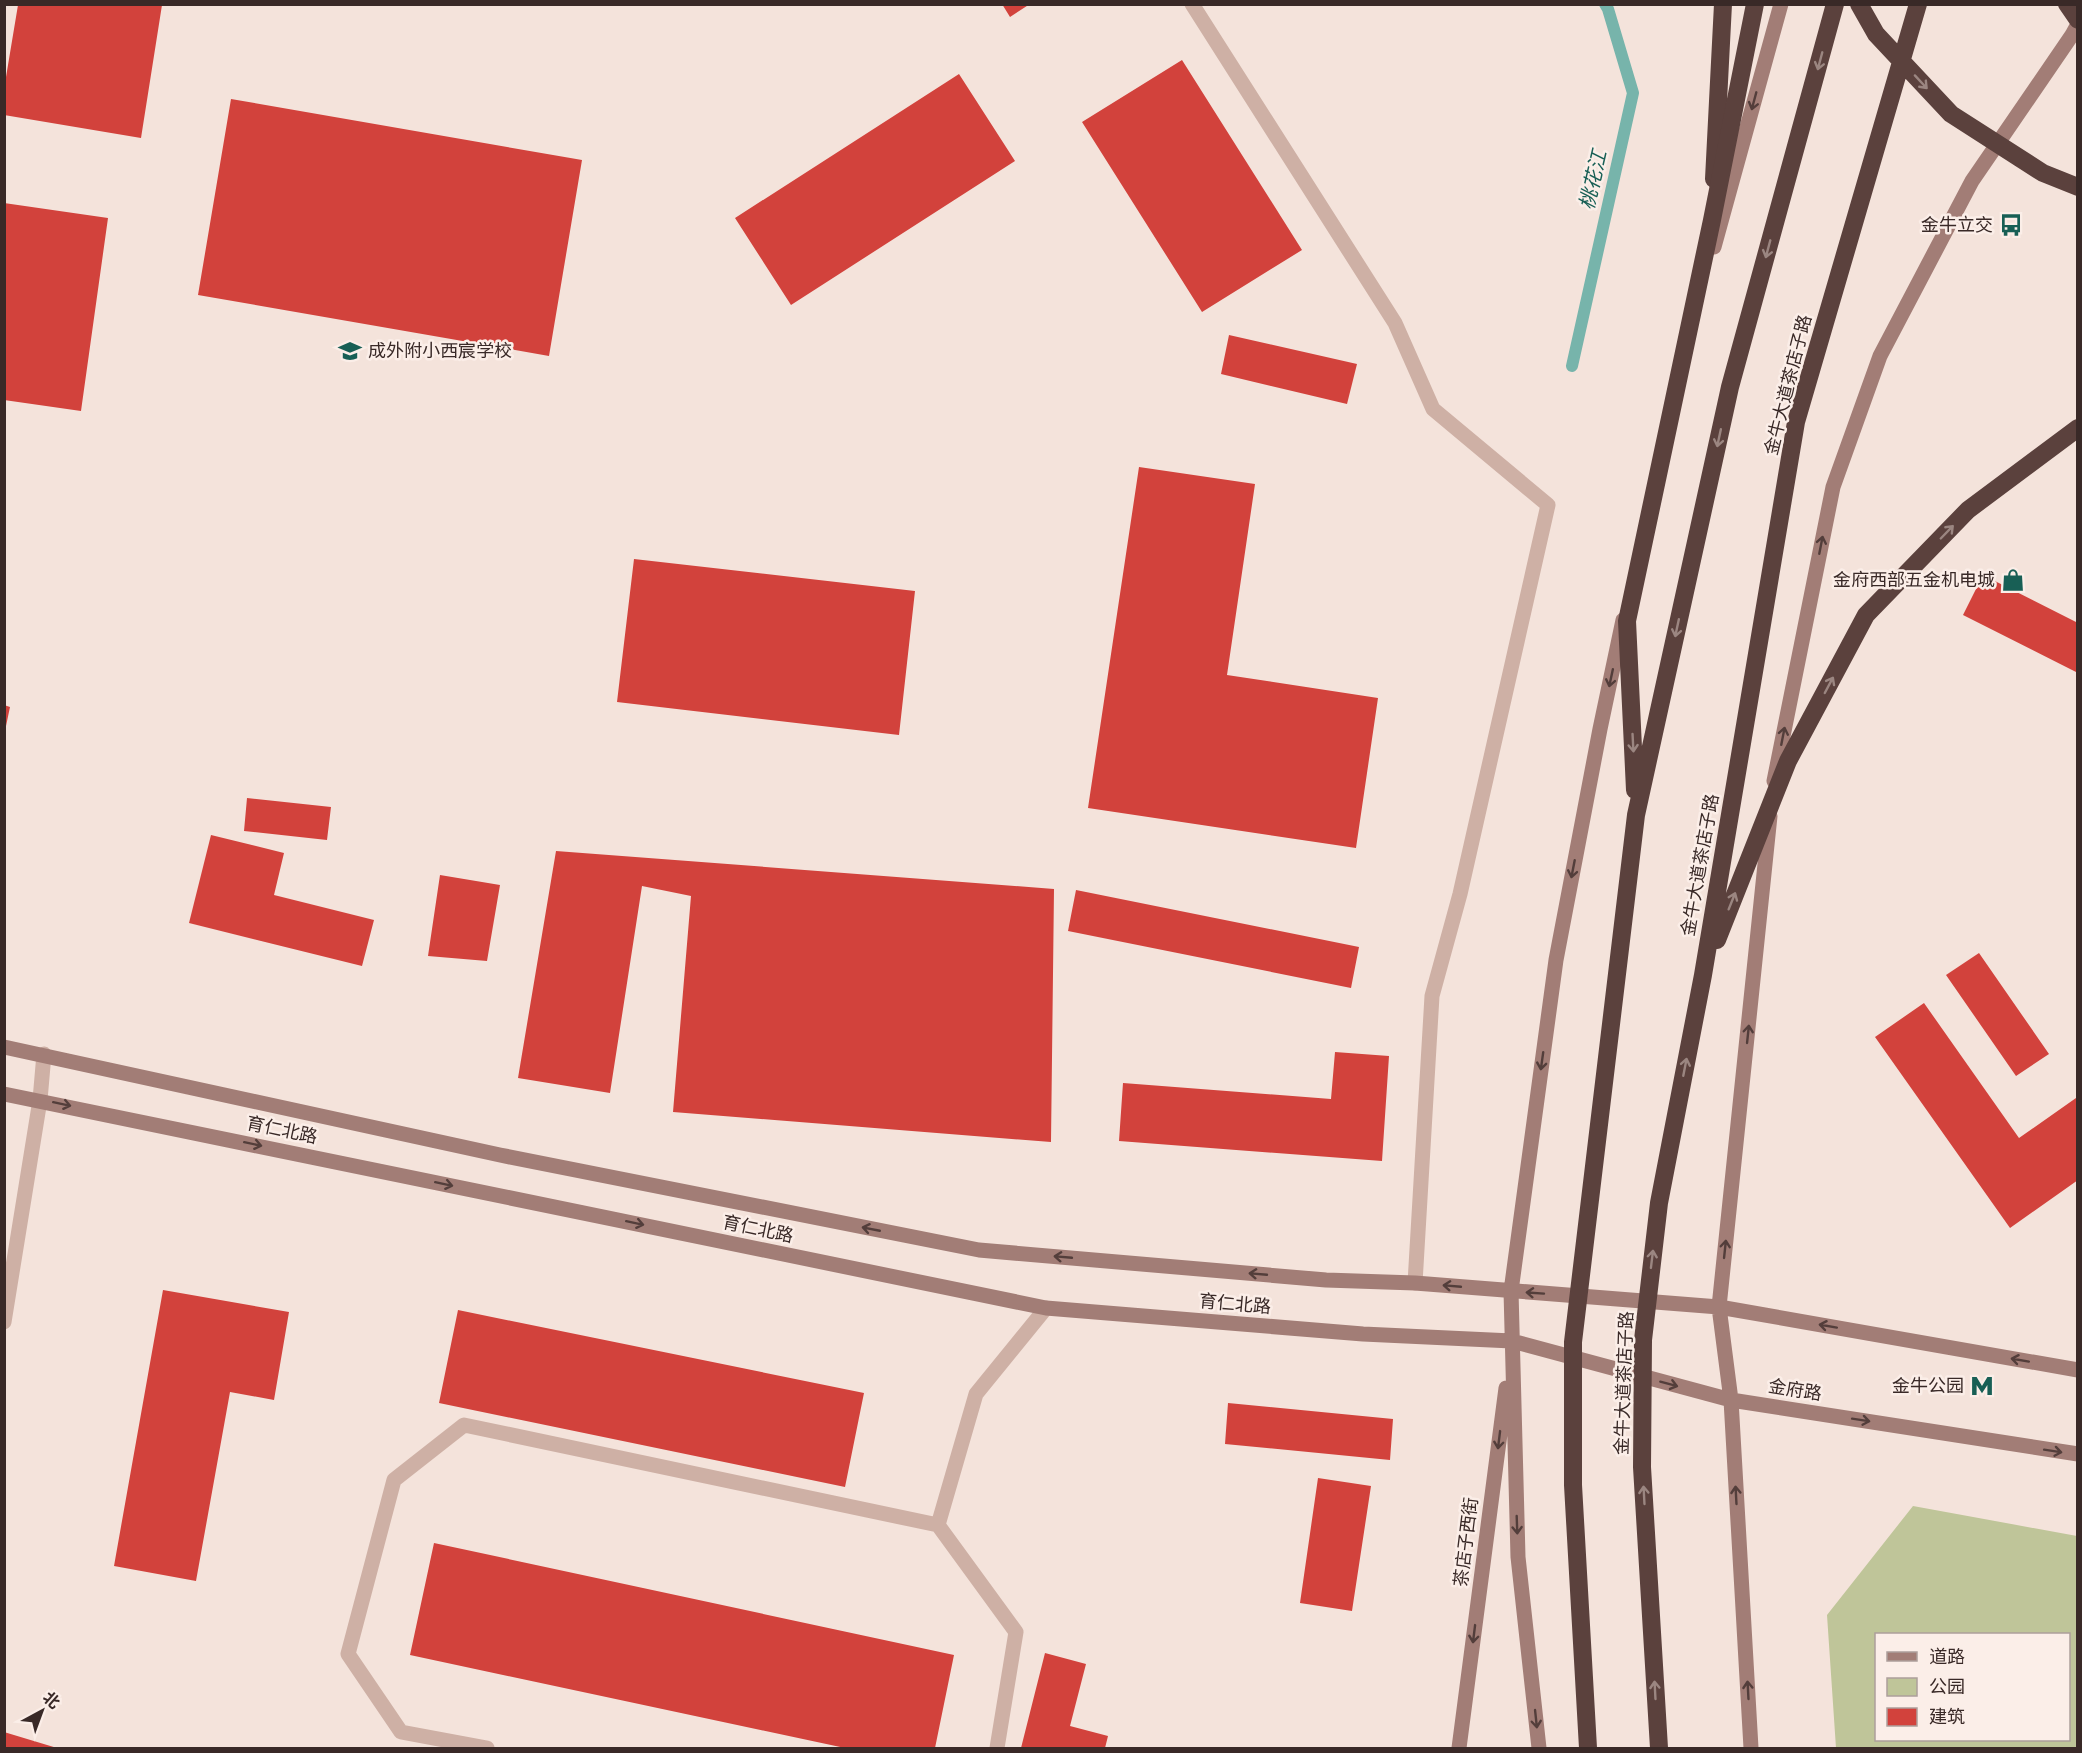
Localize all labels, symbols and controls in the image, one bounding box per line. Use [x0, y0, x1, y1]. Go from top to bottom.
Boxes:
one-way arrow [1813, 51, 1825, 70]
one-way arrow [1914, 75, 1928, 90]
one-way arrow [1748, 91, 1760, 110]
water label: 桃花江 [1577, 147, 1611, 212]
bus stop icon: 金牛立交 [1998, 212, 2024, 238]
place label: 金牛立交 [1921, 215, 1993, 235]
one-way arrow [1762, 239, 1773, 258]
street label: 金牛大道茶店子路 [1761, 313, 1815, 457]
school or university icon: 成外附小西宸学校 [337, 338, 363, 364]
place label: 成外附小西宸学校 [368, 341, 512, 361]
one-way arrow [1713, 427, 1724, 447]
one-way arrow [1939, 525, 1954, 540]
one-way arrow [1816, 535, 1827, 555]
shop icon: 金府西部五金机电城 [2000, 567, 2026, 593]
place label: 金府西部五金机电城 [1833, 570, 1995, 590]
one-way arrow [1671, 618, 1682, 637]
one-way arrow [1604, 668, 1616, 687]
one-way arrow [1823, 676, 1835, 694]
one-way arrow [1778, 727, 1789, 746]
one-way arrow [1627, 732, 1638, 752]
street label: 金牛大道茶店子路 [1678, 792, 1722, 938]
one-way arrow [1567, 859, 1578, 878]
one-way arrow [1727, 892, 1738, 911]
one-way arrow [1743, 1024, 1754, 1044]
one-way arrow [1537, 1051, 1548, 1071]
one-way arrow [1680, 1058, 1691, 1077]
one-way arrow [52, 1099, 71, 1110]
street label: 育仁北路 [245, 1113, 319, 1147]
one-way arrow [243, 1139, 262, 1150]
one-way arrow [434, 1178, 453, 1190]
street label: 育仁北路 [721, 1212, 795, 1246]
one-way arrow [625, 1218, 644, 1229]
one-way arrow [862, 1223, 881, 1234]
one-way arrow [1720, 1239, 1731, 1259]
one-way arrow [1647, 1250, 1658, 1270]
one-way arrow [1054, 1251, 1074, 1262]
one-way arrow [1248, 1268, 1268, 1279]
one-way arrow [1443, 1280, 1463, 1291]
one-way arrow [1526, 1287, 1546, 1298]
street label: 育仁北路 [1198, 1291, 1272, 1317]
street label: 金牛大道茶店子路 [1611, 1311, 1637, 1455]
one-way arrow [1818, 1320, 1838, 1331]
one-way arrow [2011, 1354, 2030, 1365]
metro station icon: 金牛公园 [1969, 1373, 1995, 1399]
street label: 金府路 [1767, 1376, 1823, 1404]
place label: 金牛公园 [1892, 1376, 1964, 1396]
one-way arrow [1660, 1378, 1679, 1390]
one-way arrow [1850, 1415, 1870, 1426]
one-way arrow [1493, 1430, 1504, 1450]
one-way arrow [2043, 1445, 2063, 1456]
one-way arrow [1638, 1486, 1649, 1506]
one-way arrow [1731, 1486, 1742, 1506]
street label: 茶店子西街 [1451, 1496, 1481, 1588]
one-way arrow [1511, 1515, 1523, 1535]
one-way arrow [1468, 1623, 1479, 1643]
legend [1875, 1633, 2070, 1741]
text: 道路 [1929, 1647, 1965, 1667]
text: 公园 [1929, 1678, 1965, 1697]
north arrow [12, 1681, 72, 1741]
one-way arrow [1650, 1681, 1661, 1701]
one-way arrow [1742, 1681, 1753, 1701]
text: 北 [40, 1688, 63, 1712]
text: 建筑 [1929, 1707, 1965, 1727]
one-way arrow [1530, 1709, 1541, 1729]

